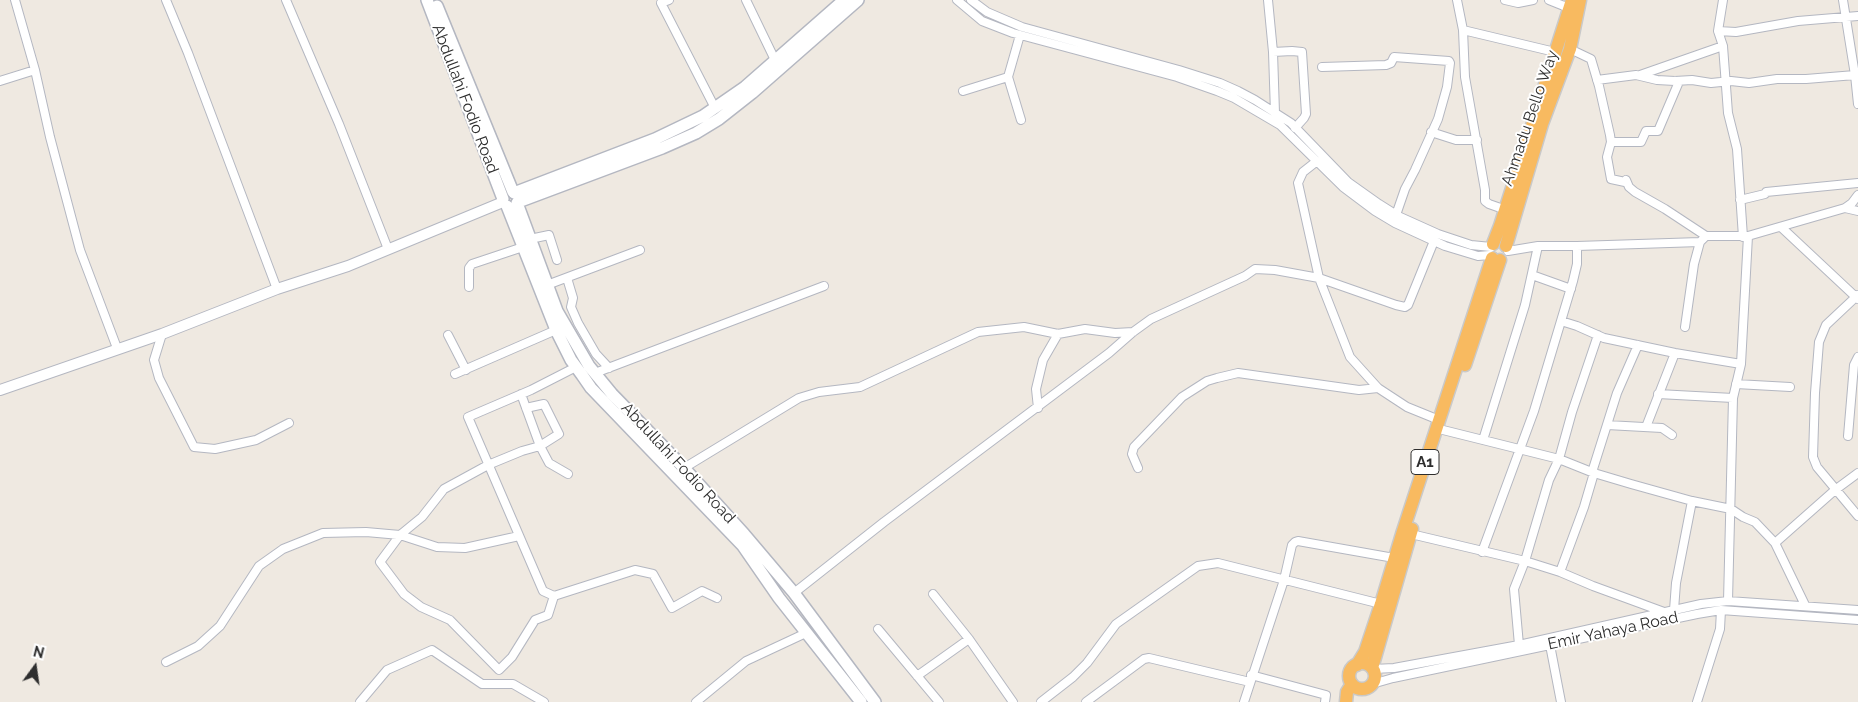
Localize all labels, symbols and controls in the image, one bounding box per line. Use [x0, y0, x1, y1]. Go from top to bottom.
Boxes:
street label: Abdullahi Fodio Road [428, 22, 502, 176]
street label: Ahmadu Bello Way [1498, 48, 1562, 188]
street label: Abdullahi Fodio Road [617, 399, 739, 527]
road number: A1 [1411, 450, 1439, 474]
street label: Emir Yahaya Road [1546, 608, 1680, 654]
north arrow [10, 642, 60, 692]
text: N [32, 643, 46, 662]

